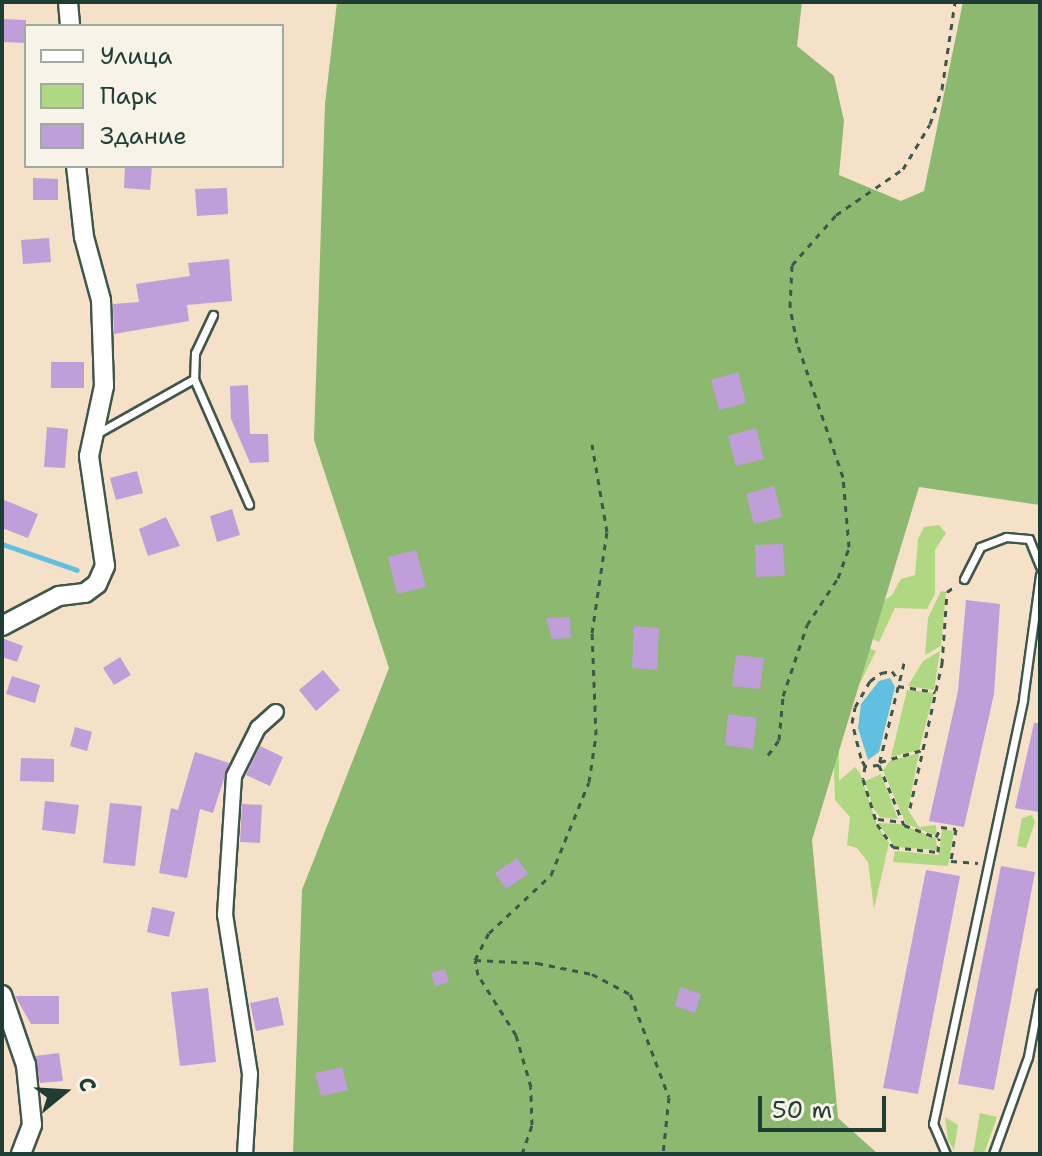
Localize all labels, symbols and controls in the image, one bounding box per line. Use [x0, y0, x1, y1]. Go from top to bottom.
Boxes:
legend [24, 24, 284, 168]
text: Улица [100, 40, 173, 72]
text: Парк [100, 80, 157, 112]
text: Здание [100, 120, 187, 152]
north arrow [24, 1052, 104, 1132]
text: С [71, 1074, 103, 1095]
scale bar [762, 1080, 890, 1130]
text: 50 m [772, 1094, 832, 1126]

